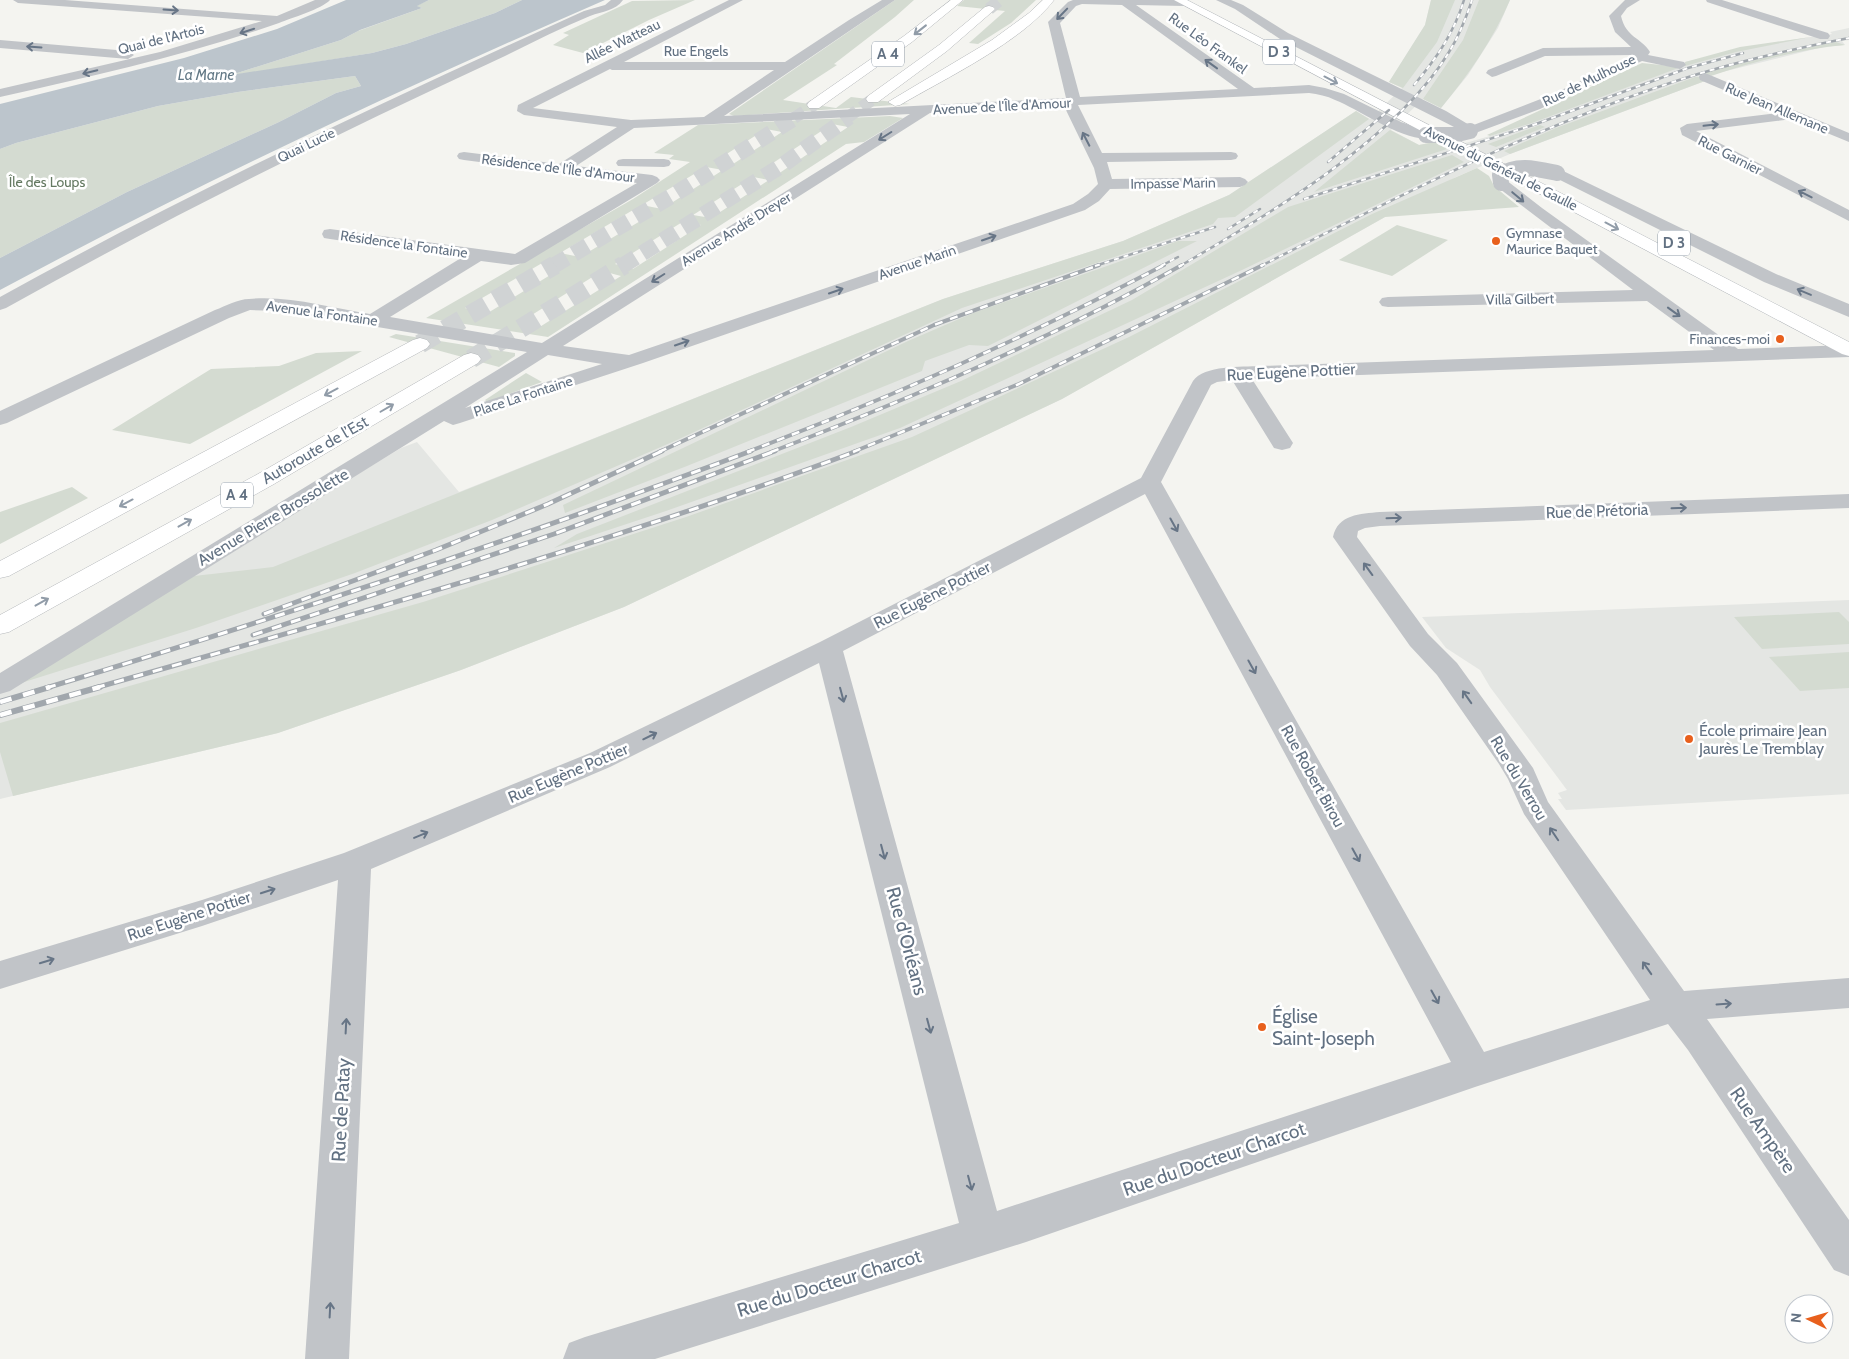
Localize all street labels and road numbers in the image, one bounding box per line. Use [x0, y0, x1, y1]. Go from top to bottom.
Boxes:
street label: Rue Léo Frankel [1165, 8, 1251, 78]
street label: Allée Watteau [581, 15, 663, 67]
street label: Quai de l'Artois [116, 20, 206, 58]
road number: D 3 [1263, 40, 1295, 64]
street label: Rue Engels [664, 42, 729, 60]
road number: A 4 [872, 42, 904, 66]
street label: Rue de Mulhouse [1539, 50, 1639, 110]
street label: Rue Jean Allemane [1723, 78, 1831, 138]
street label: Avenue de l'Île d'Amour [933, 93, 1072, 119]
street label: Avenue du Général de Gaulle [1421, 121, 1581, 215]
street label: Quai Lucie [274, 123, 338, 167]
street label: Rue Garnier [1695, 131, 1765, 179]
street label: Résidence de l'Île d'Amour [480, 150, 636, 186]
street label: Impasse Marin [1130, 173, 1216, 193]
street label: Avenue André Dreyer [678, 188, 795, 270]
street label: Résidence la Fontaine [339, 226, 469, 262]
road number: D 3 [1658, 230, 1690, 256]
street label: Avenue Marin [876, 240, 958, 284]
street label: Villa Gilbert [1486, 289, 1555, 309]
street label: Avenue la Fontaine [265, 296, 379, 330]
street label: Rue Eugène Pottier [1226, 359, 1357, 385]
street label: Place La Fontaine [471, 372, 575, 420]
street label: Autoroute de l’Est [259, 412, 372, 488]
street label: Avenue Pierre Brossolette [194, 464, 352, 570]
road number: A 4 [221, 482, 253, 508]
street label: Rue de Prétoria [1545, 500, 1649, 522]
street label: Rue Eugène Pottier [870, 557, 994, 633]
street label: Rue Robert Birou [1277, 722, 1349, 830]
street label: Rue du Verrou [1487, 733, 1551, 823]
street label: Rue Eugène Pottier [505, 739, 632, 807]
street label: Rue d'Orléans [881, 884, 933, 998]
street label: Rue Eugène Pottier [125, 887, 254, 945]
street label: Rue de Patay [327, 1057, 355, 1163]
street label: Rue Ampère [1725, 1083, 1801, 1178]
street label: Rue du Docteur Charcot [1120, 1117, 1309, 1201]
street label: Rue du Docteur Charcot [734, 1244, 924, 1322]

